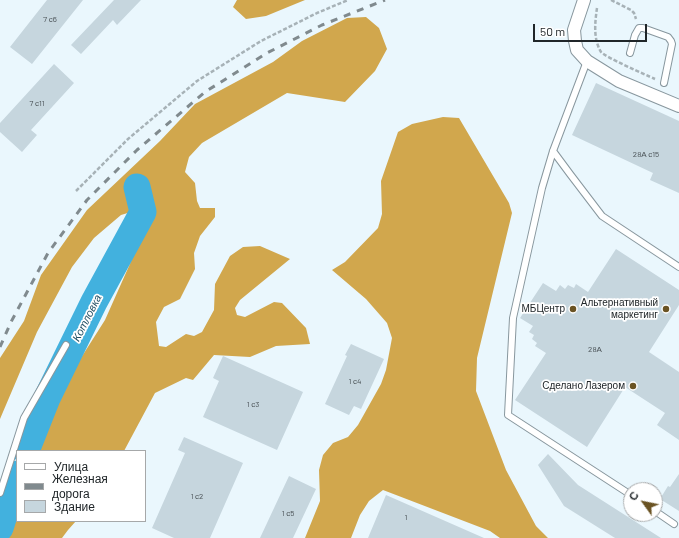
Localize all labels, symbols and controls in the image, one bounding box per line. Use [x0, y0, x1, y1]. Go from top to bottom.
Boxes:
house number: 7 с6 [43, 14, 57, 24]
scale bar [535, 16, 649, 42]
text: 50 m [540, 24, 565, 38]
house number: 7 с11 [29, 98, 45, 108]
house number: 28А с15 [633, 149, 659, 159]
water label: Котловка [70, 292, 104, 344]
place label: Альтернативный маркетинг [581, 297, 658, 320]
place label: МБЦентр [521, 303, 565, 315]
marker: МБЦентр [568, 304, 578, 314]
marker: Альтернативный маркетинг [661, 304, 671, 314]
house number: 28А [588, 344, 602, 354]
house number: 1 с4 [349, 376, 361, 386]
place label: Сделано Лазером [542, 380, 625, 392]
marker: Сделано Лазером [628, 381, 638, 391]
house number: 1 с3 [247, 399, 259, 409]
legend [16, 450, 146, 522]
text: Улица [54, 459, 88, 473]
text: Железная дорога [52, 471, 108, 500]
north arrow [623, 482, 663, 522]
text: С [626, 489, 641, 503]
house number: 1 с2 [191, 491, 203, 501]
text: Здание [54, 499, 95, 513]
house number: 1 с5 [282, 508, 294, 518]
house number: 1 [405, 512, 407, 522]

